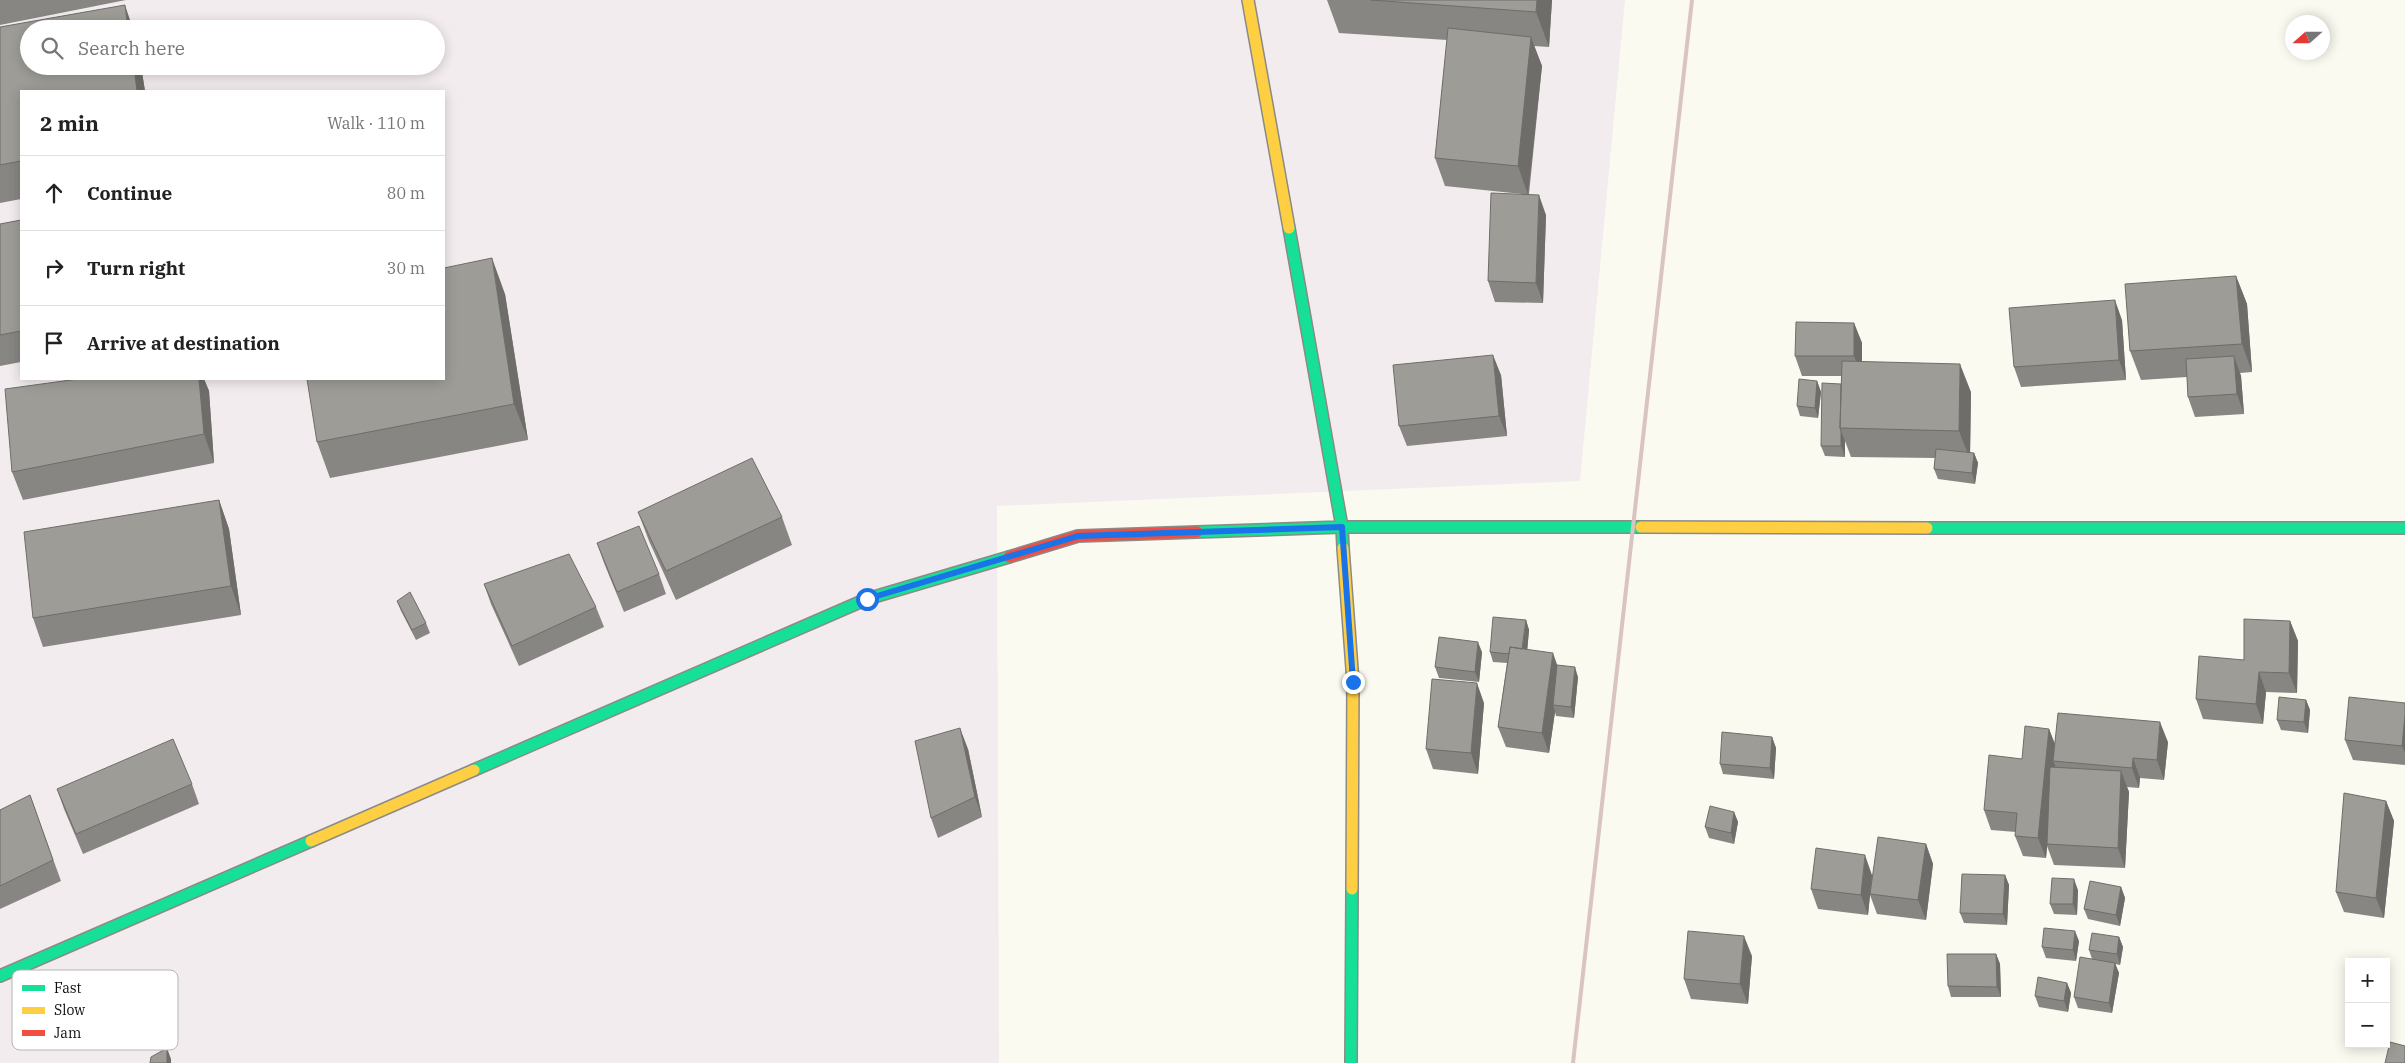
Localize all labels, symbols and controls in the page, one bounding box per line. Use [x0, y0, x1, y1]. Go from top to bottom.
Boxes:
north arrow [2285, 15, 2330, 60]
search box [20, 20, 445, 75]
icon: search [38, 34, 66, 62]
text: Search here [78, 36, 185, 60]
text: 2 min [40, 109, 99, 137]
text: Walk · 110 m [327, 113, 425, 133]
icon: ahead [40, 179, 68, 207]
text: Continue [87, 181, 172, 205]
text: 80 m [387, 183, 425, 203]
icon: right [40, 254, 68, 282]
text: Turn right [87, 256, 185, 280]
text: 30 m [387, 258, 425, 278]
icon: arrive [40, 329, 68, 357]
text: Arrive at destination [87, 331, 280, 355]
route start [856, 588, 879, 611]
route end [1342, 671, 1365, 694]
map controls [2345, 958, 2390, 1048]
button: + [2345, 958, 2390, 1003]
legend [12, 970, 178, 1050]
text: Fast [54, 979, 82, 997]
text: Slow [54, 1001, 85, 1019]
button: − [2345, 1003, 2390, 1048]
text: Jam [54, 1024, 81, 1042]

